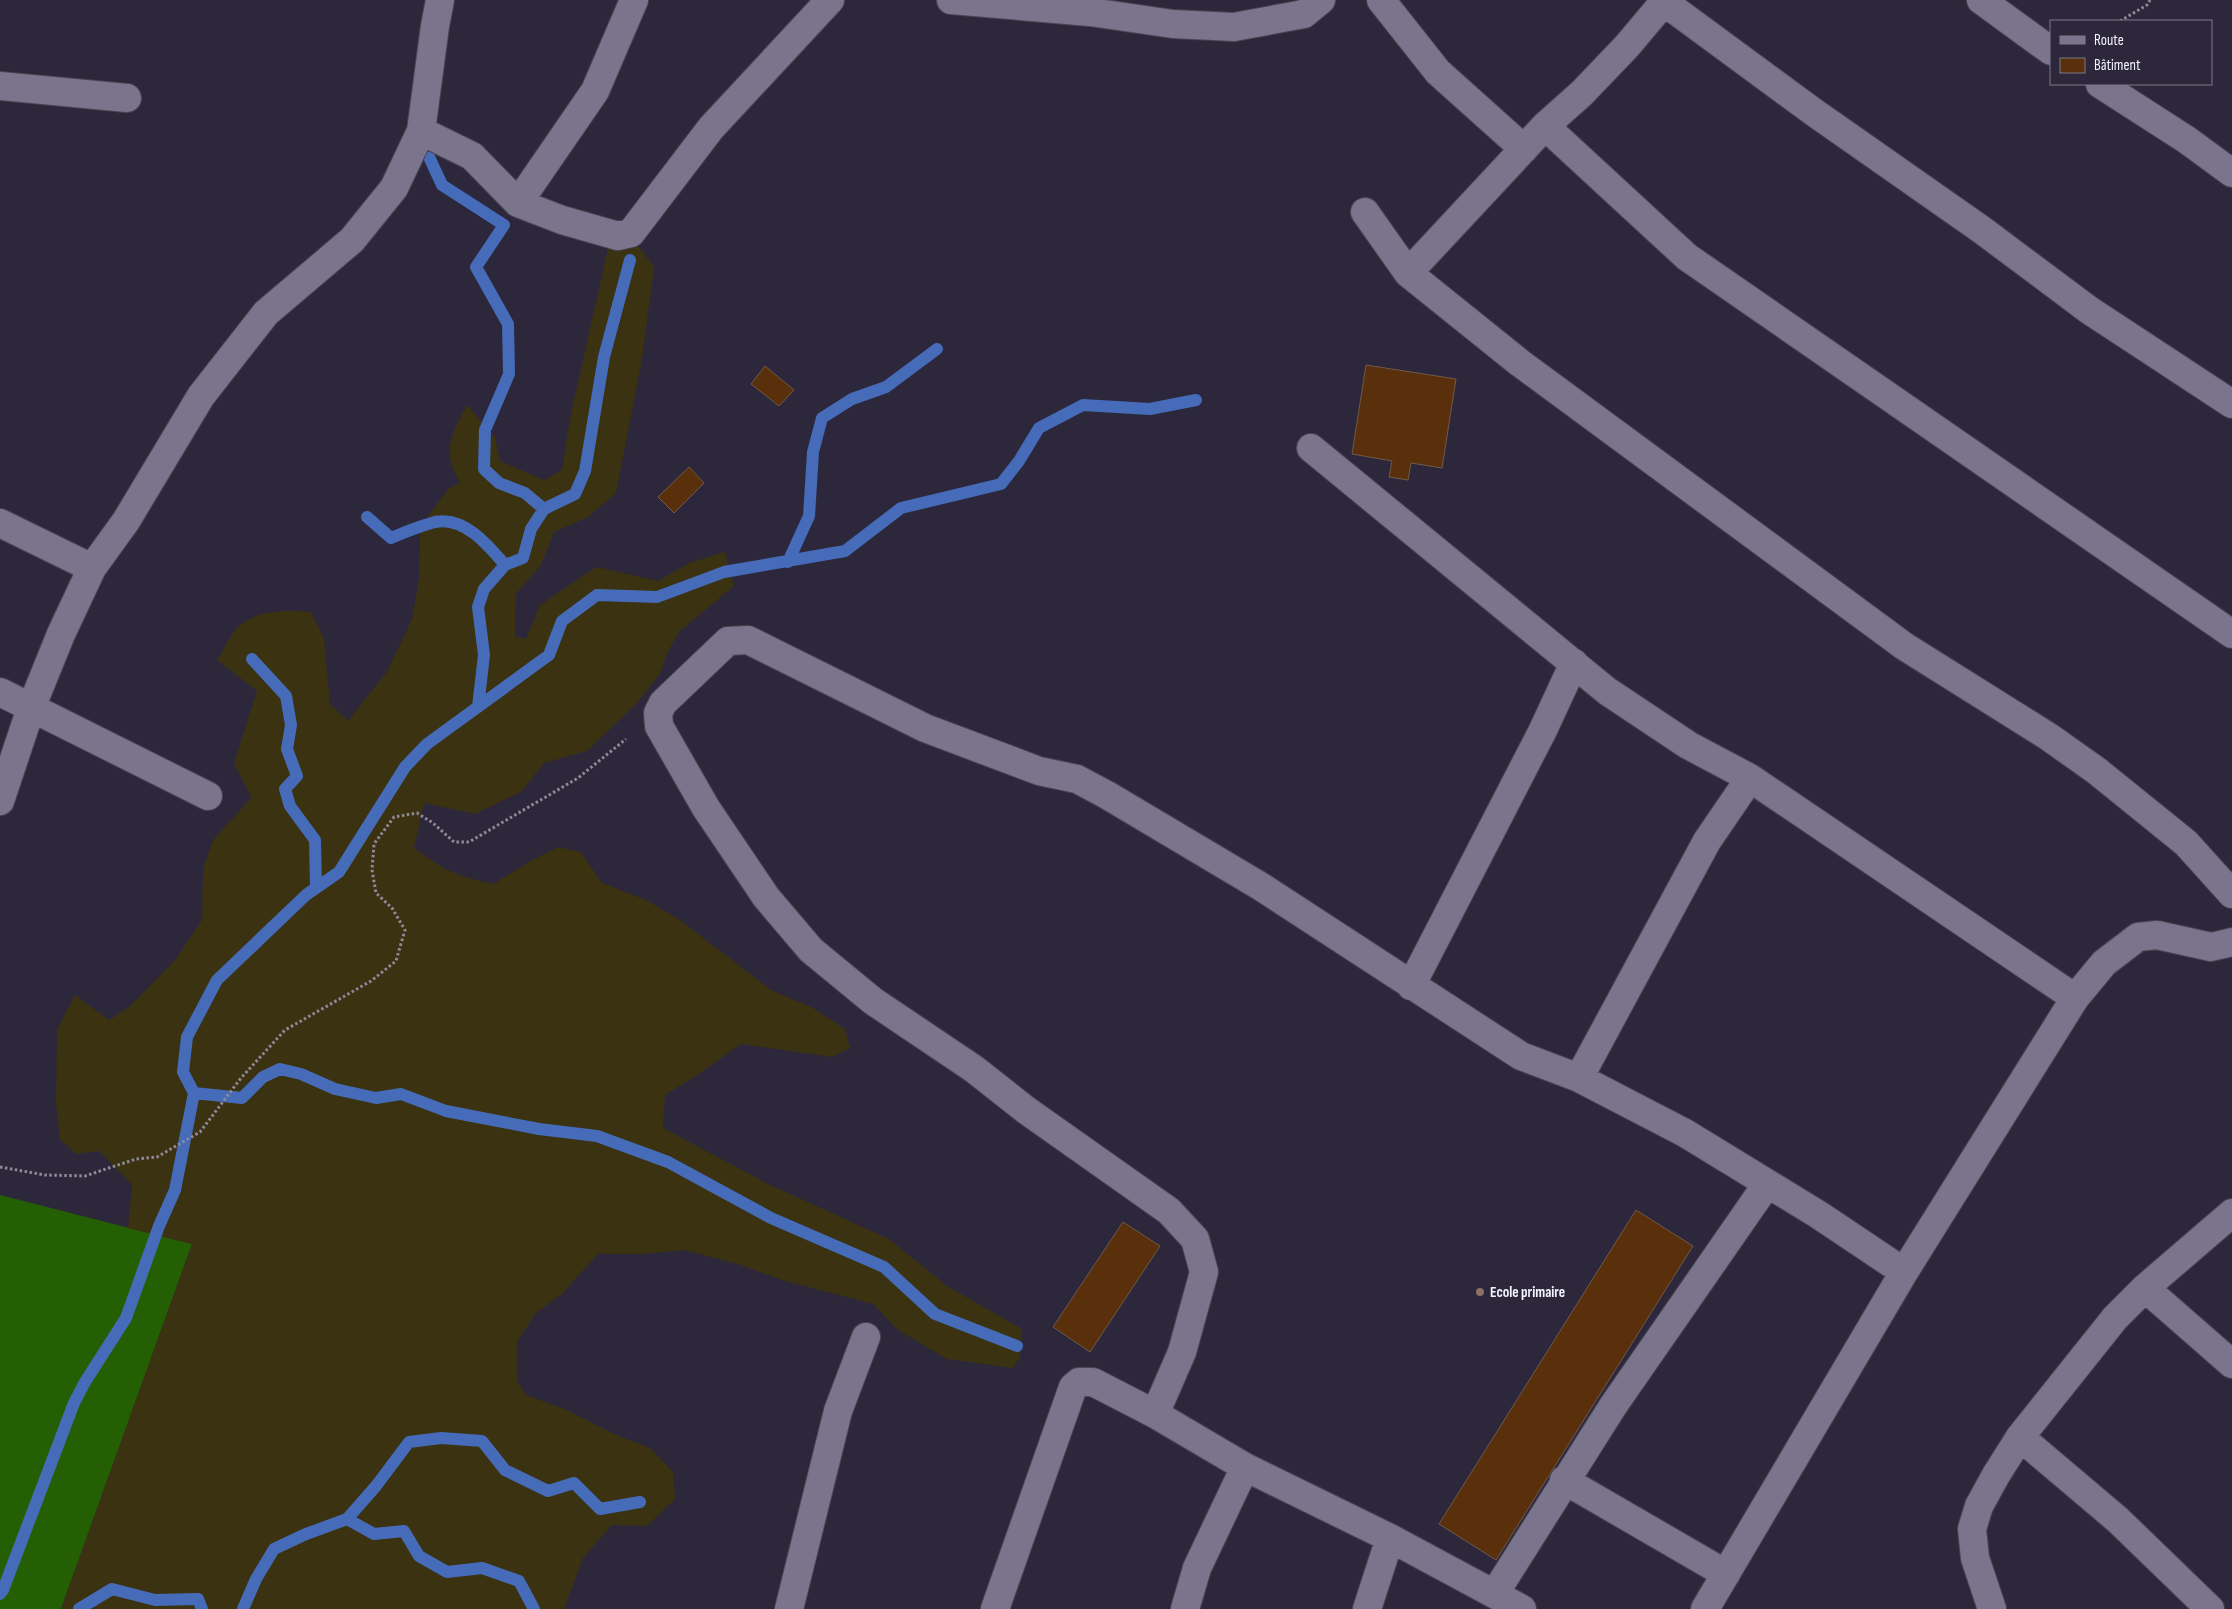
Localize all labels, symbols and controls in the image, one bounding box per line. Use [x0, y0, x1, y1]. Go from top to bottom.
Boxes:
legend [2050, 20, 2212, 85]
text: Route [2094, 31, 2124, 50]
text: Bâtiment [2094, 56, 2141, 75]
place label: Ecole primaire [1490, 1283, 1565, 1302]
marker: Ecole primaire [1474, 1286, 1486, 1298]

